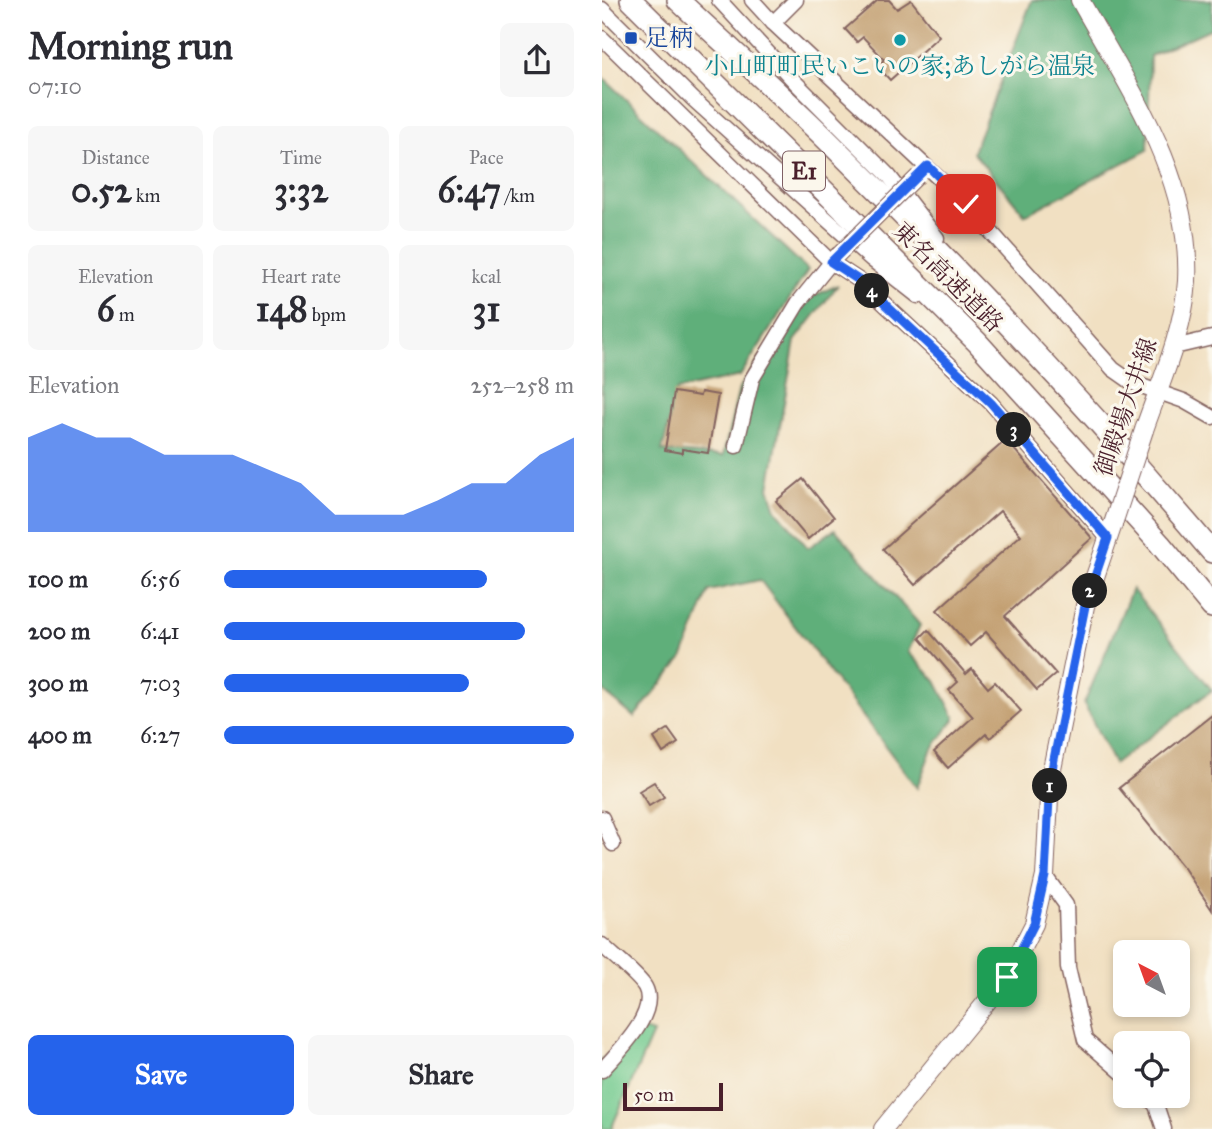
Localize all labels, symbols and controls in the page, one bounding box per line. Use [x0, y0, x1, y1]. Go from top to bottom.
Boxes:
text: Morning run [28, 23, 233, 69]
button: share [500, 23, 574, 97]
place label: 足柄 [645, 23, 693, 53]
marker: 足柄 [623, 30, 639, 46]
marker: 小山町町民いこいの家;あしがら温泉 [892, 32, 908, 48]
place label: 小山町町民いこいの家;あしがら温泉 [705, 51, 1095, 81]
text: 07:10 [28, 72, 82, 100]
text: Distance [82, 146, 150, 169]
text: Time [280, 146, 322, 169]
text: Pace [469, 146, 504, 169]
road number: E1 [783, 152, 825, 190]
text: 0.52 [71, 169, 132, 212]
text: 3:32 [274, 169, 328, 212]
text: 6:47 [438, 169, 501, 212]
pin [936, 174, 996, 234]
text: km [132, 184, 160, 207]
text: /km [501, 184, 535, 207]
icon: check [947, 185, 985, 223]
street label: 東名高速道路 [886, 215, 1010, 339]
text: Elevation [78, 265, 153, 288]
text: Heart rate [261, 265, 341, 288]
text: kcal [471, 265, 501, 288]
pin: 4 [854, 274, 890, 308]
text: 4 [866, 279, 877, 302]
text: 6 [97, 288, 115, 331]
text: 148 [256, 288, 308, 331]
text: 31 [472, 288, 500, 331]
text: m [115, 303, 135, 326]
text: bpm [308, 303, 346, 326]
street label: 御殿場大井線 [1088, 334, 1164, 480]
text: Elevation [28, 371, 119, 399]
text: 252–258 m [470, 371, 574, 399]
pin: 3 [996, 412, 1032, 448]
text: 3 [1010, 418, 1017, 441]
text: 100 m [28, 565, 88, 593]
text: 6:56 [140, 565, 180, 593]
pin: 2 [1072, 574, 1107, 608]
text: 2 [1085, 579, 1094, 602]
text: 200 m [28, 617, 90, 645]
text: 6:41 [140, 617, 180, 645]
text: 300 m [28, 669, 88, 697]
text: 7:03 [140, 669, 181, 697]
text: 400 m [28, 721, 92, 749]
text: 6:27 [140, 721, 181, 749]
pin: 1 [1032, 768, 1068, 804]
text: 1 [1046, 774, 1053, 797]
north arrow [1113, 940, 1190, 1017]
map controls [1113, 940, 1190, 1108]
pin [977, 947, 1037, 1007]
icon: arrive [988, 958, 1026, 996]
button: locate [1113, 1031, 1190, 1108]
button: Save [28, 1035, 294, 1115]
button: Share [308, 1035, 574, 1115]
scale bar [623, 1080, 723, 1112]
text: 50 m [634, 1083, 674, 1106]

